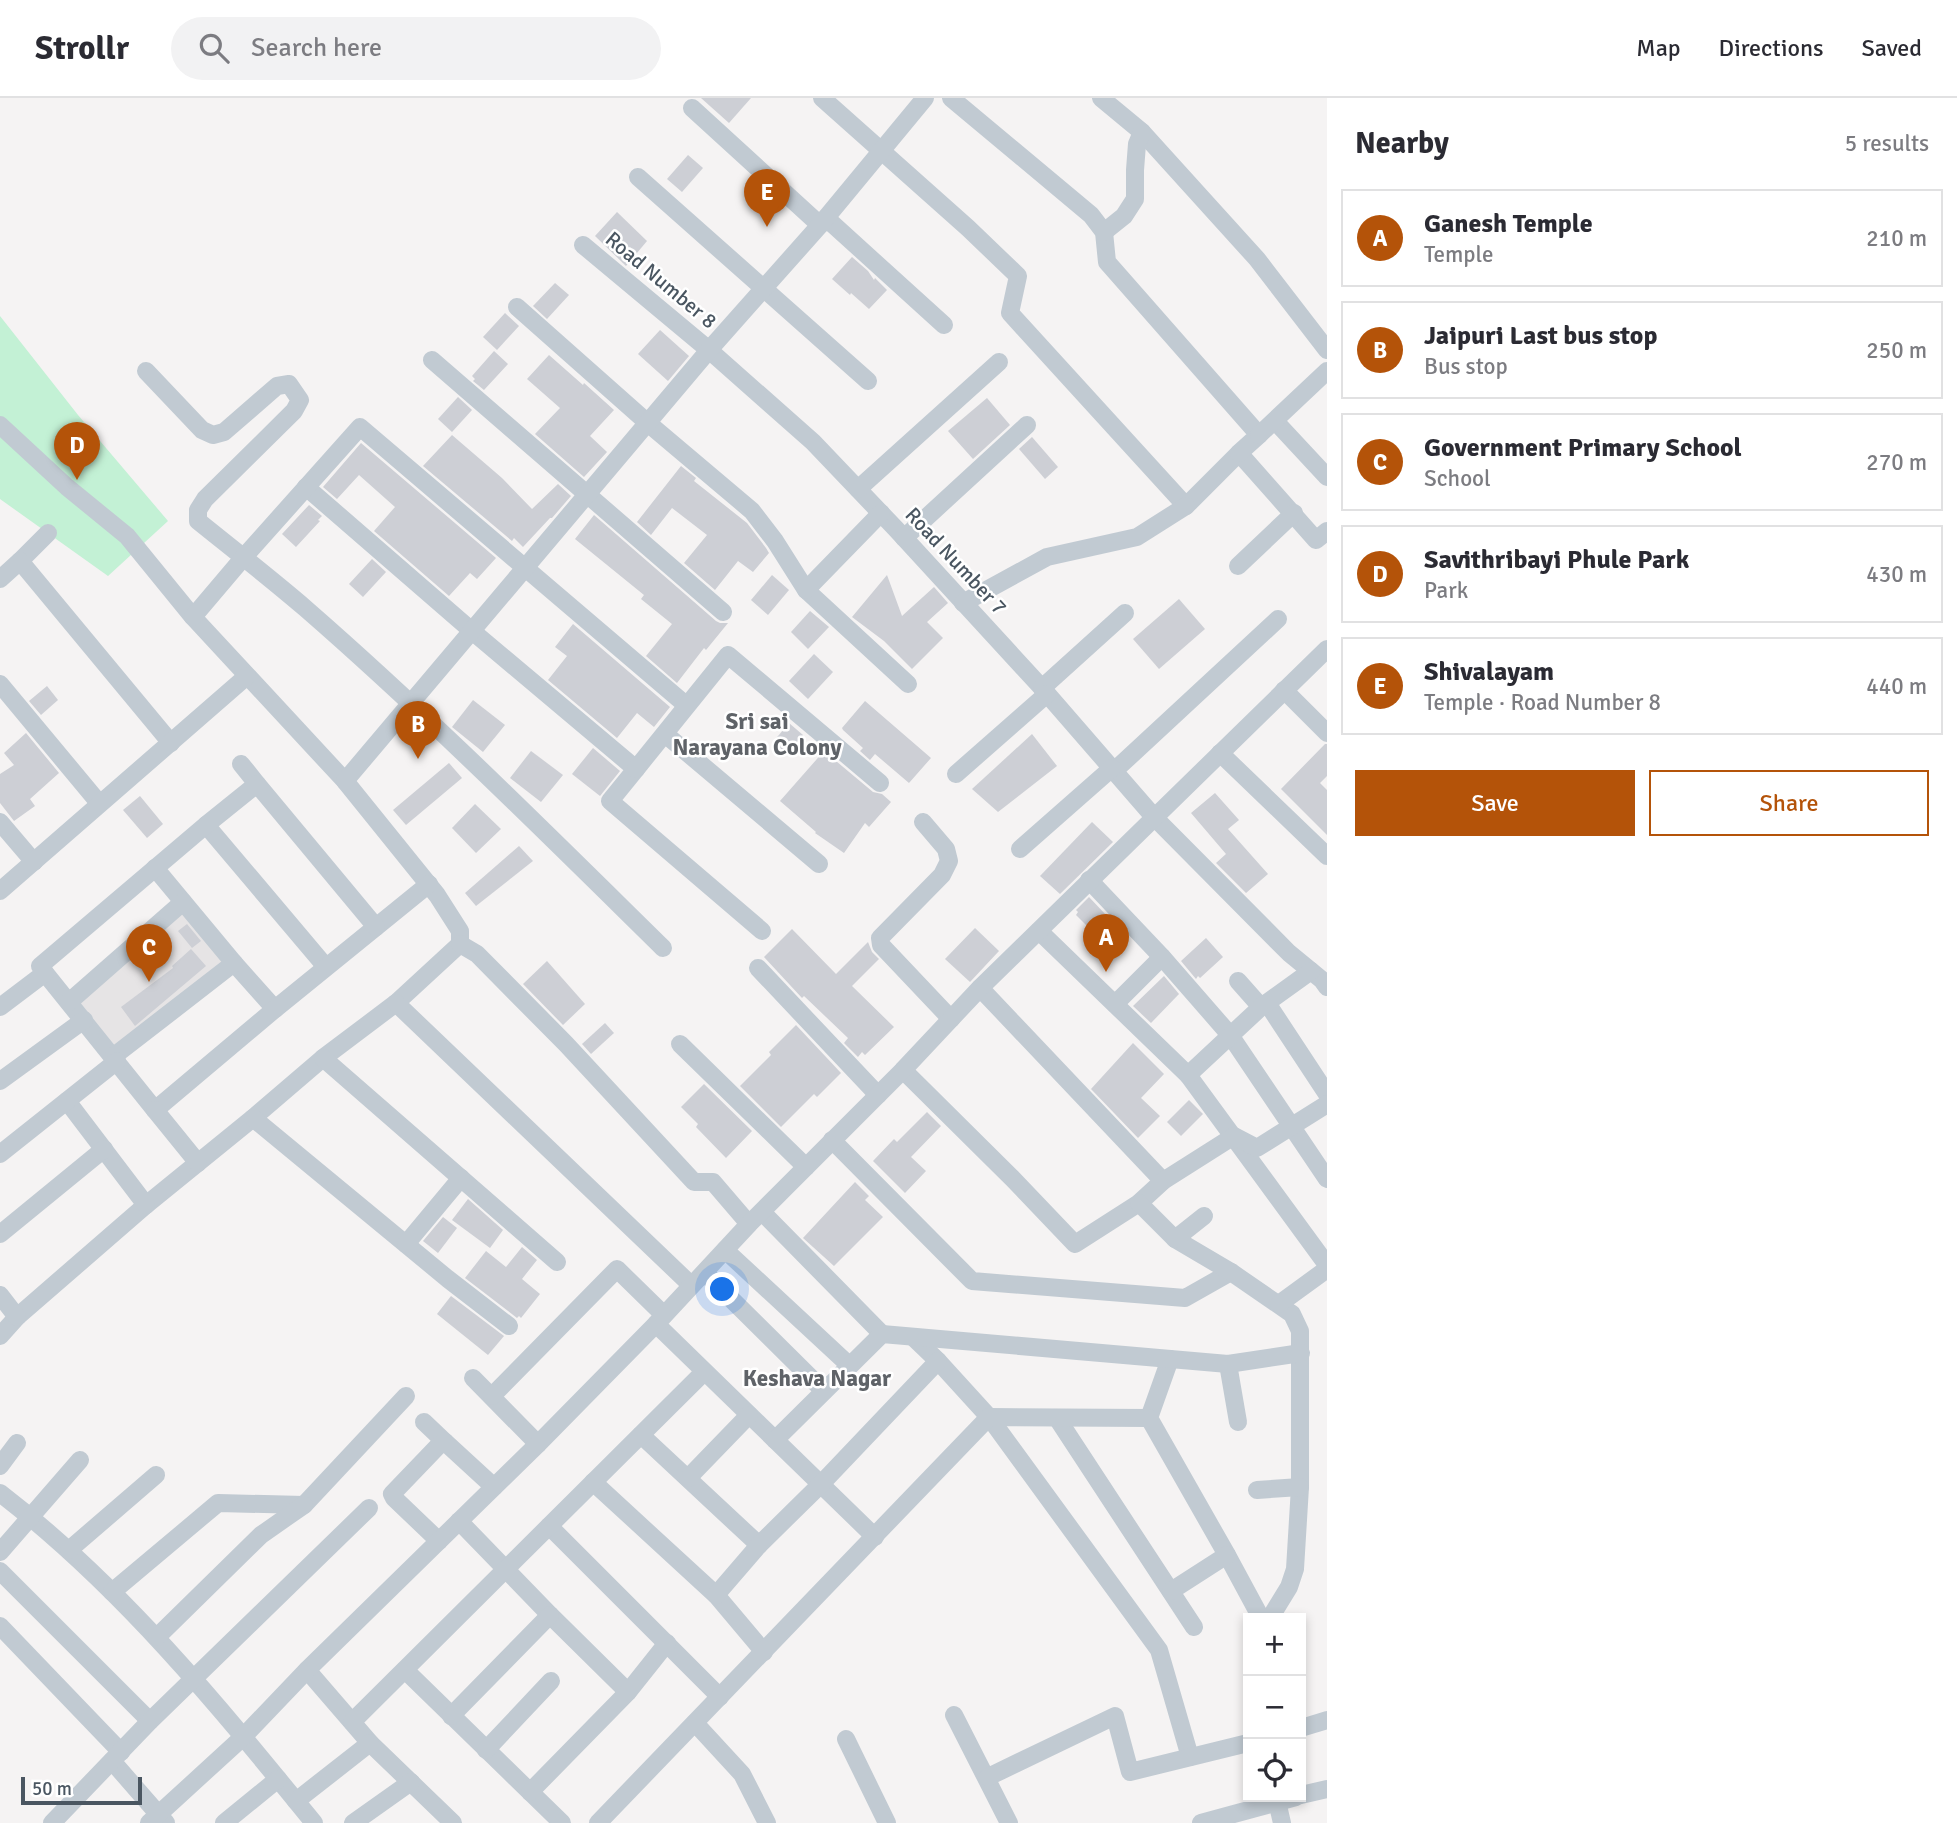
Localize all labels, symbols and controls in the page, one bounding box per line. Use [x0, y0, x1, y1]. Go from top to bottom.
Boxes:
search box [171, 17, 661, 80]
text: Strollr [35, 28, 129, 69]
icon: search [195, 29, 233, 67]
text: Search here [251, 32, 382, 64]
text: Map [1636, 33, 1681, 63]
text: Directions [1719, 33, 1824, 63]
text: Saved [1862, 33, 1922, 63]
text: Nearby [1355, 125, 1449, 162]
text: 5 results [1845, 129, 1929, 158]
pin: E [744, 169, 790, 227]
text: Ganesh Temple [1424, 208, 1593, 240]
text: A [1373, 224, 1387, 253]
text: 210 m [1866, 224, 1927, 253]
street label: Road Number 8 [600, 226, 722, 334]
text: Temple [1424, 240, 1493, 269]
text: Jaipuri Last bus stop [1424, 320, 1657, 352]
text: B [1373, 336, 1387, 365]
text: 250 m [1866, 336, 1927, 365]
text: Bus stop [1424, 352, 1508, 381]
pin: D [54, 422, 100, 480]
text: Government Primary School [1424, 432, 1742, 464]
text: C [1373, 448, 1387, 477]
text: 270 m [1866, 448, 1927, 477]
text: School [1424, 464, 1491, 493]
street label: Road Number 7 [900, 502, 1012, 620]
text: Savithribayi Phule Park [1424, 544, 1689, 576]
text: D [1372, 560, 1388, 589]
text: 430 m [1866, 560, 1927, 589]
text: Park [1424, 576, 1468, 605]
text: Shivalayam [1424, 656, 1554, 688]
text: E [1373, 672, 1387, 701]
text: 440 m [1866, 672, 1927, 701]
text: Temple · Road Number 8 [1424, 688, 1661, 717]
pin: B [395, 701, 441, 759]
district label: Sri sai Narayana Colony [672, 707, 842, 762]
button: Save [1355, 770, 1635, 836]
button: Share [1649, 770, 1929, 836]
pin: A [1083, 914, 1129, 972]
pin: C [126, 924, 172, 982]
your location [705, 1272, 739, 1306]
district label: Keshava Nagar [743, 1364, 892, 1393]
map controls [1243, 1613, 1306, 1802]
button: + [1243, 1613, 1306, 1676]
button: − [1243, 1676, 1306, 1739]
button: locate [1243, 1739, 1306, 1802]
scale bar [21, 1774, 142, 1806]
text: 50 m [32, 1777, 72, 1801]

